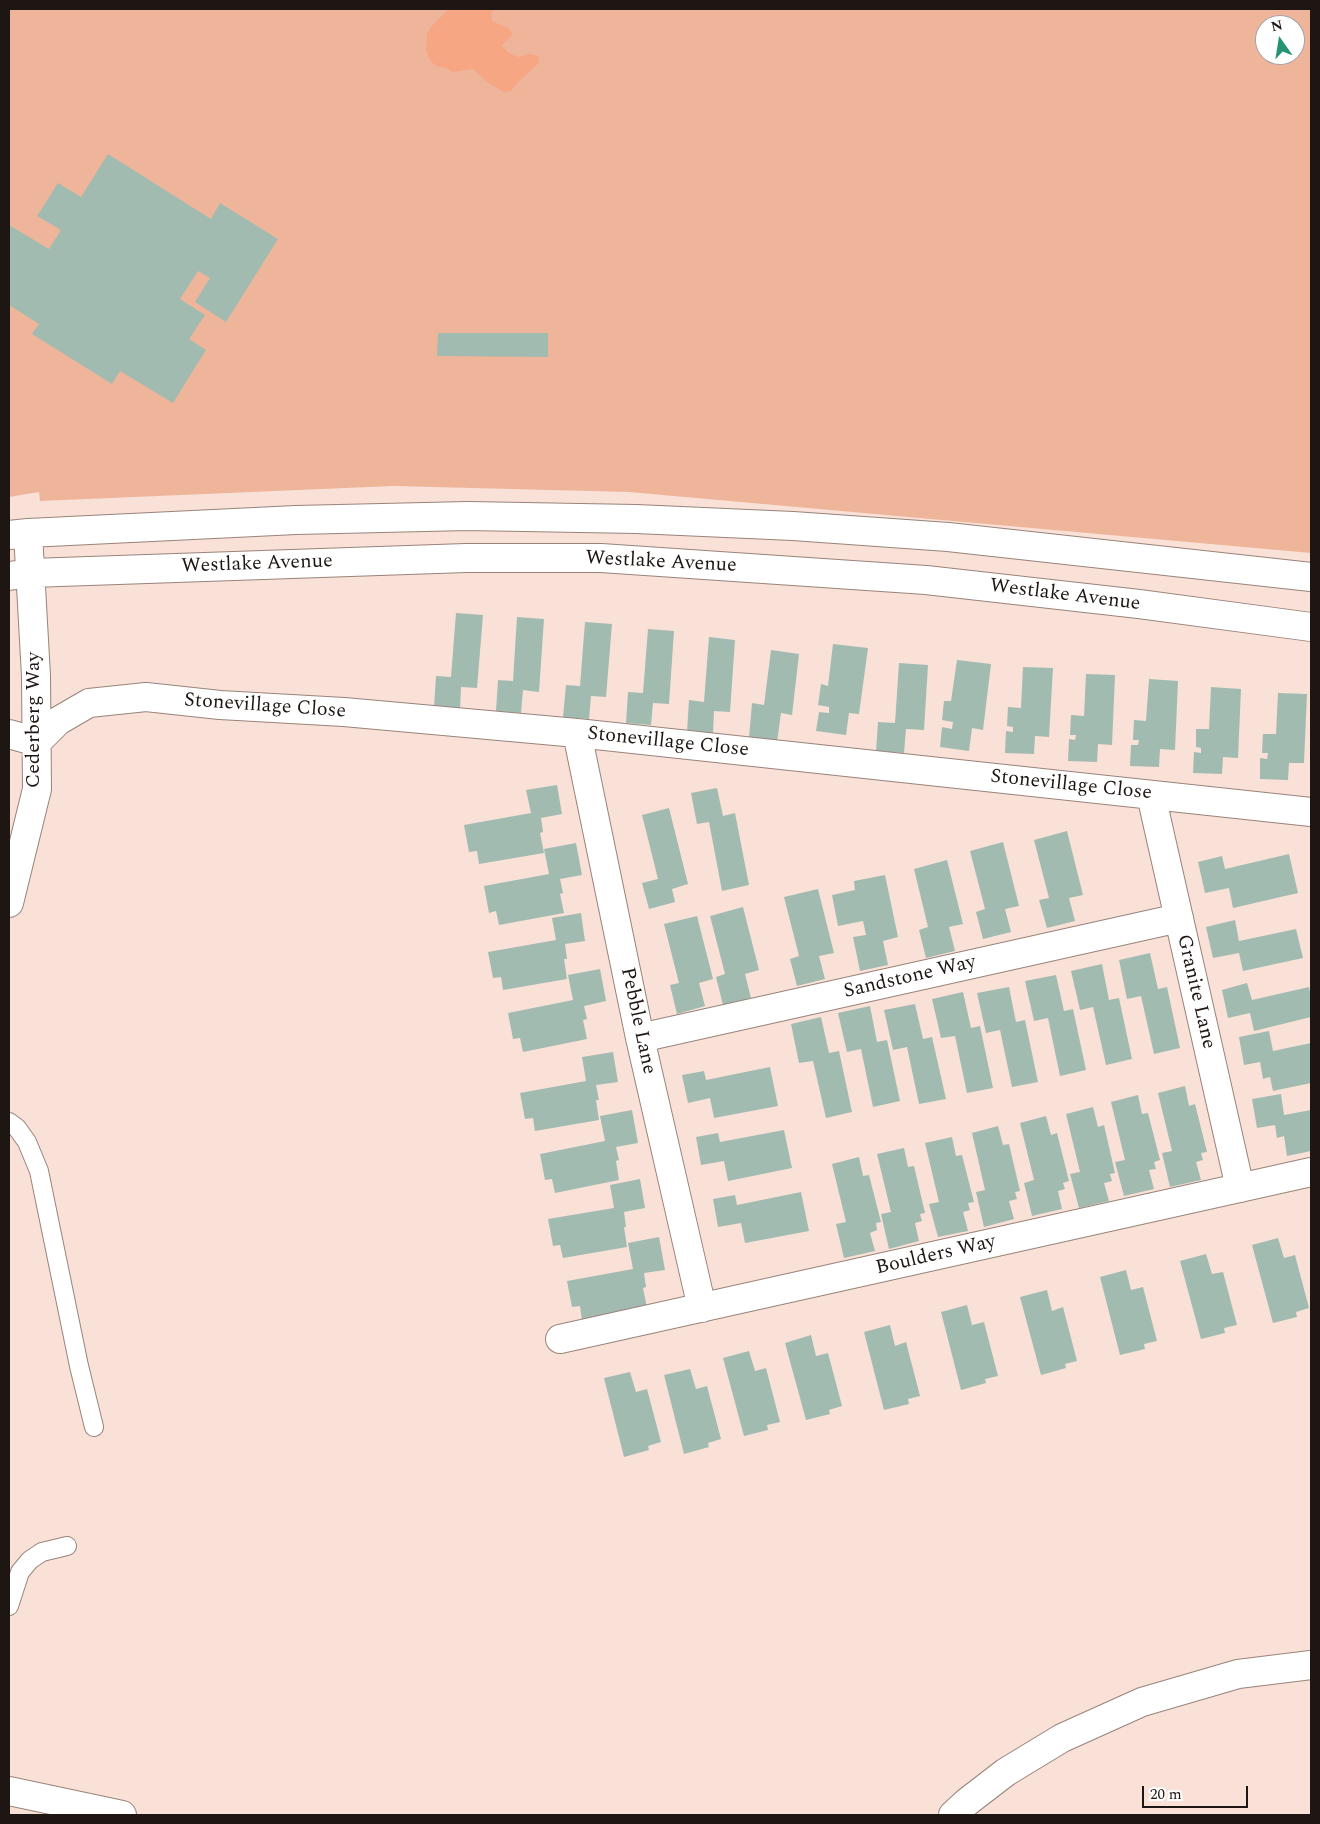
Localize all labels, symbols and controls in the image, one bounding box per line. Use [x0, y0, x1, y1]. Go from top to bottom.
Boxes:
text: N [1269, 14, 1285, 37]
north arrow [1255, 15, 1305, 65]
street label: Westlake Avenue [585, 547, 737, 579]
street label: Westlake Avenue [181, 550, 333, 580]
street label: Westlake Avenue [988, 575, 1142, 617]
street label: Cederberg Way [23, 652, 47, 788]
street label: Stonevillage Close [183, 689, 347, 725]
street label: Stonevillage Close [586, 723, 750, 763]
street label: Stonevillage Close [989, 766, 1153, 806]
street label: Granite Lane [1170, 933, 1220, 1051]
street label: Sandstone Way [842, 951, 978, 1005]
street label: Pebble Lane [614, 965, 660, 1077]
street label: Boulders Way [874, 1231, 998, 1281]
scale bar [1145, 1776, 1251, 1808]
text: 20 m [1150, 1783, 1182, 1806]

